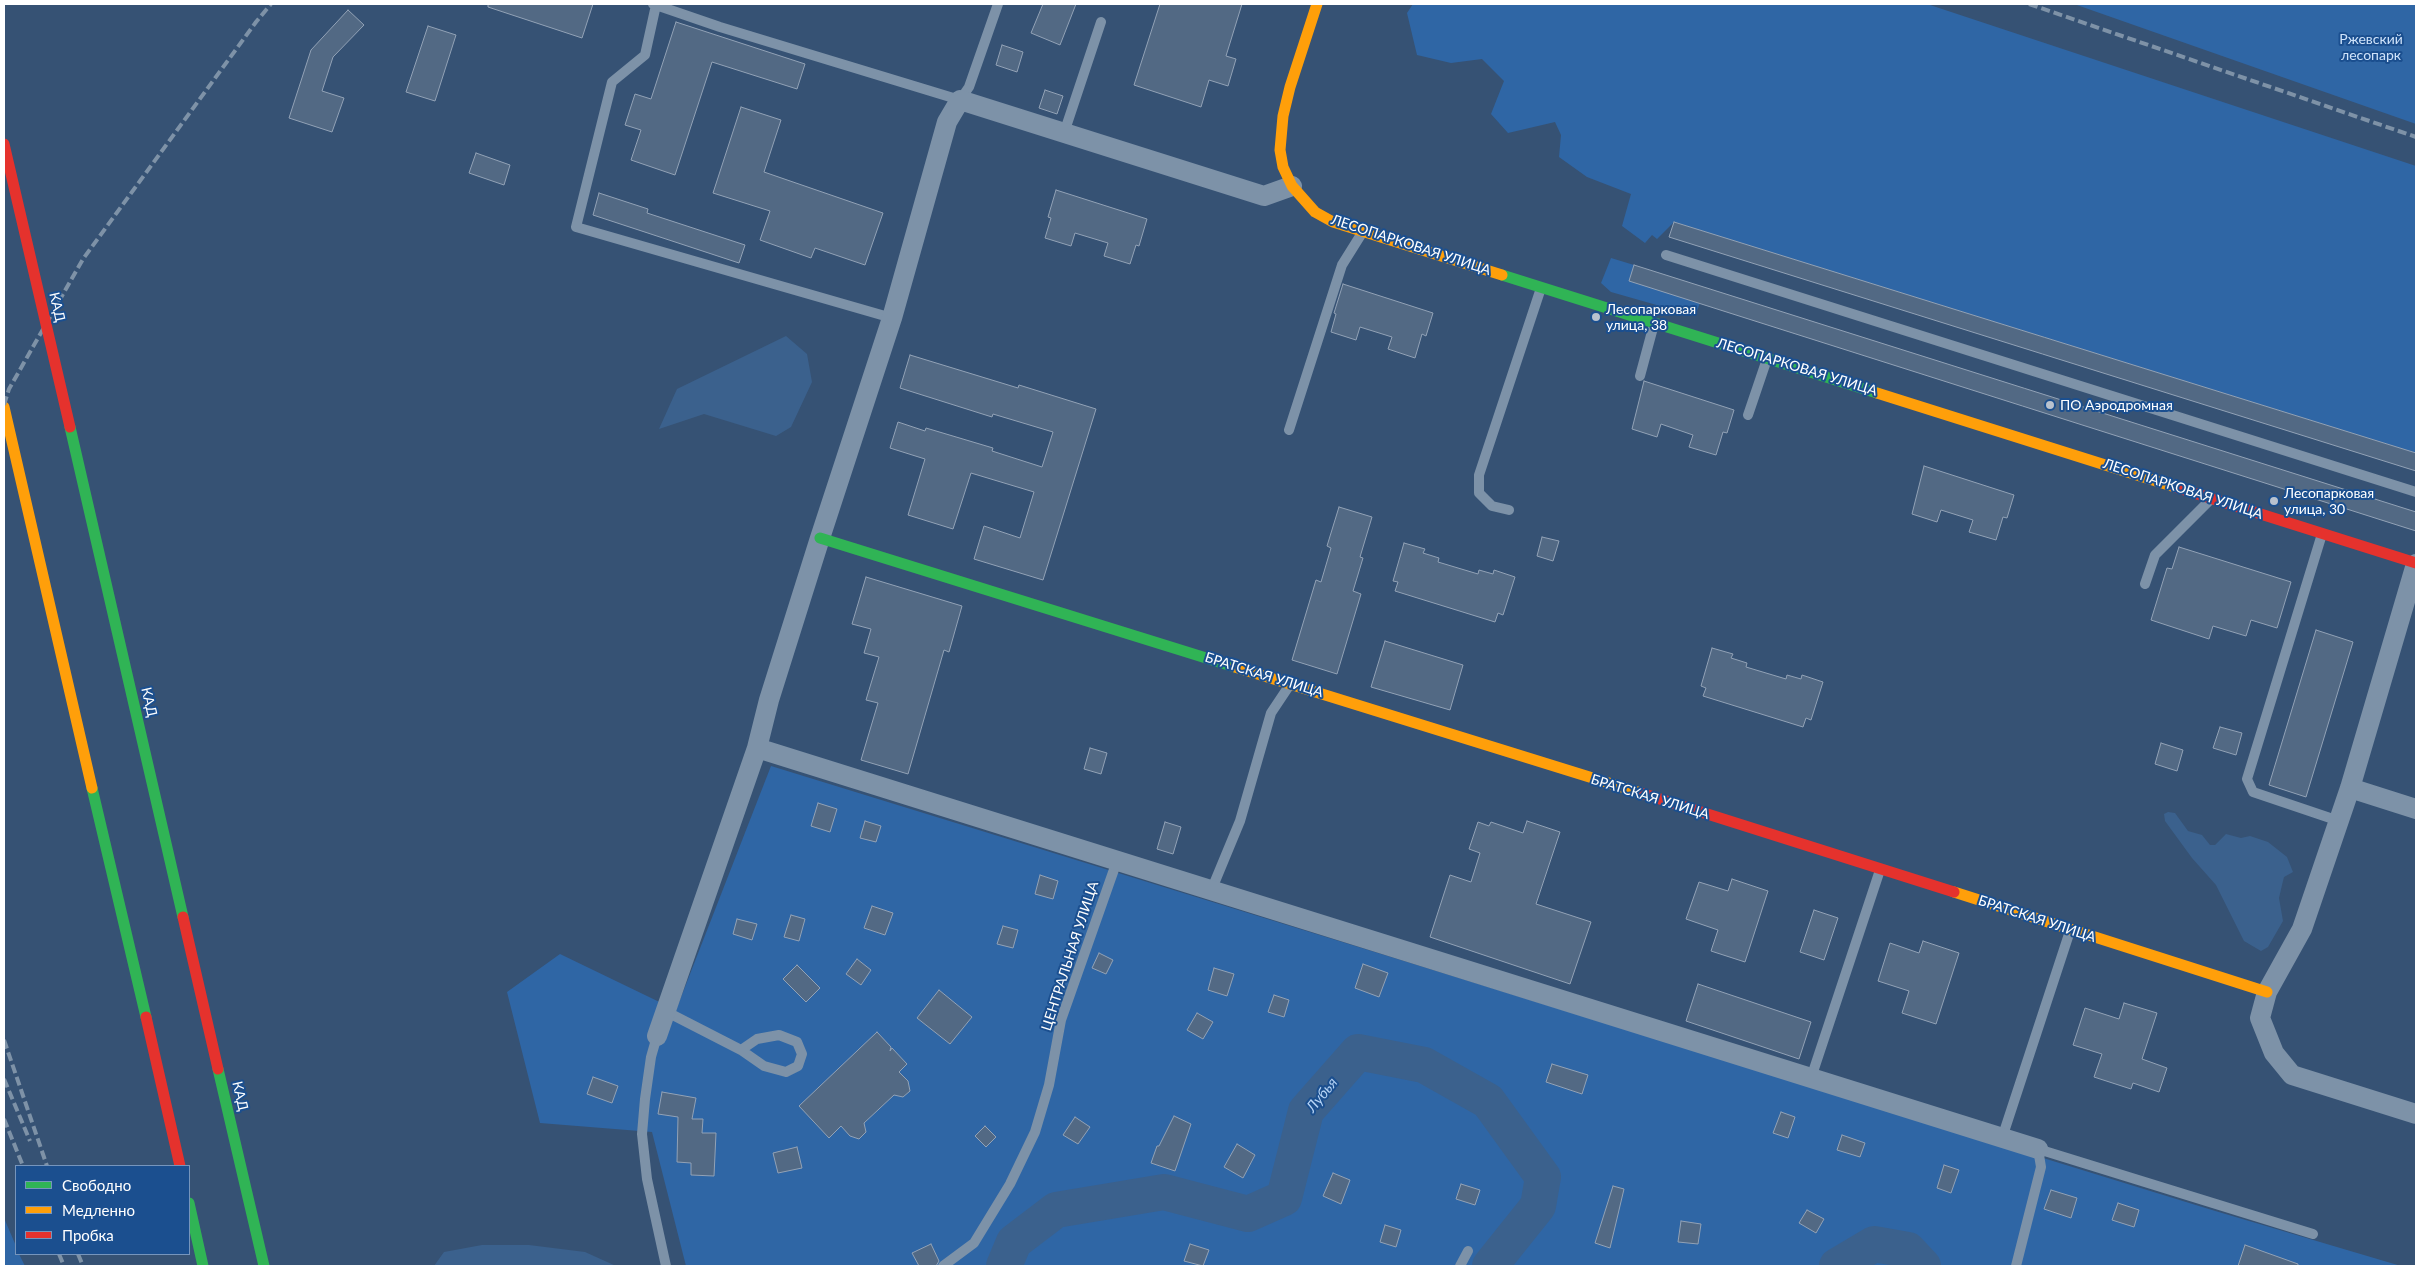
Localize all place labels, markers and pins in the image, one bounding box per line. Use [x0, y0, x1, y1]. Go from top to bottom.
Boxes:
place label: Лесопарковая улица, 38 [1606, 301, 1696, 334]
marker: Лесопарковая улица, 38 [1590, 311, 1602, 323]
place label: ПО Аэродромная [2060, 397, 2173, 413]
marker: ПО Аэродромная [2044, 399, 2056, 411]
place label: Лесопарковая улица, 30 [2284, 485, 2374, 518]
marker: Лесопарковая улица, 30 [2268, 495, 2280, 507]

